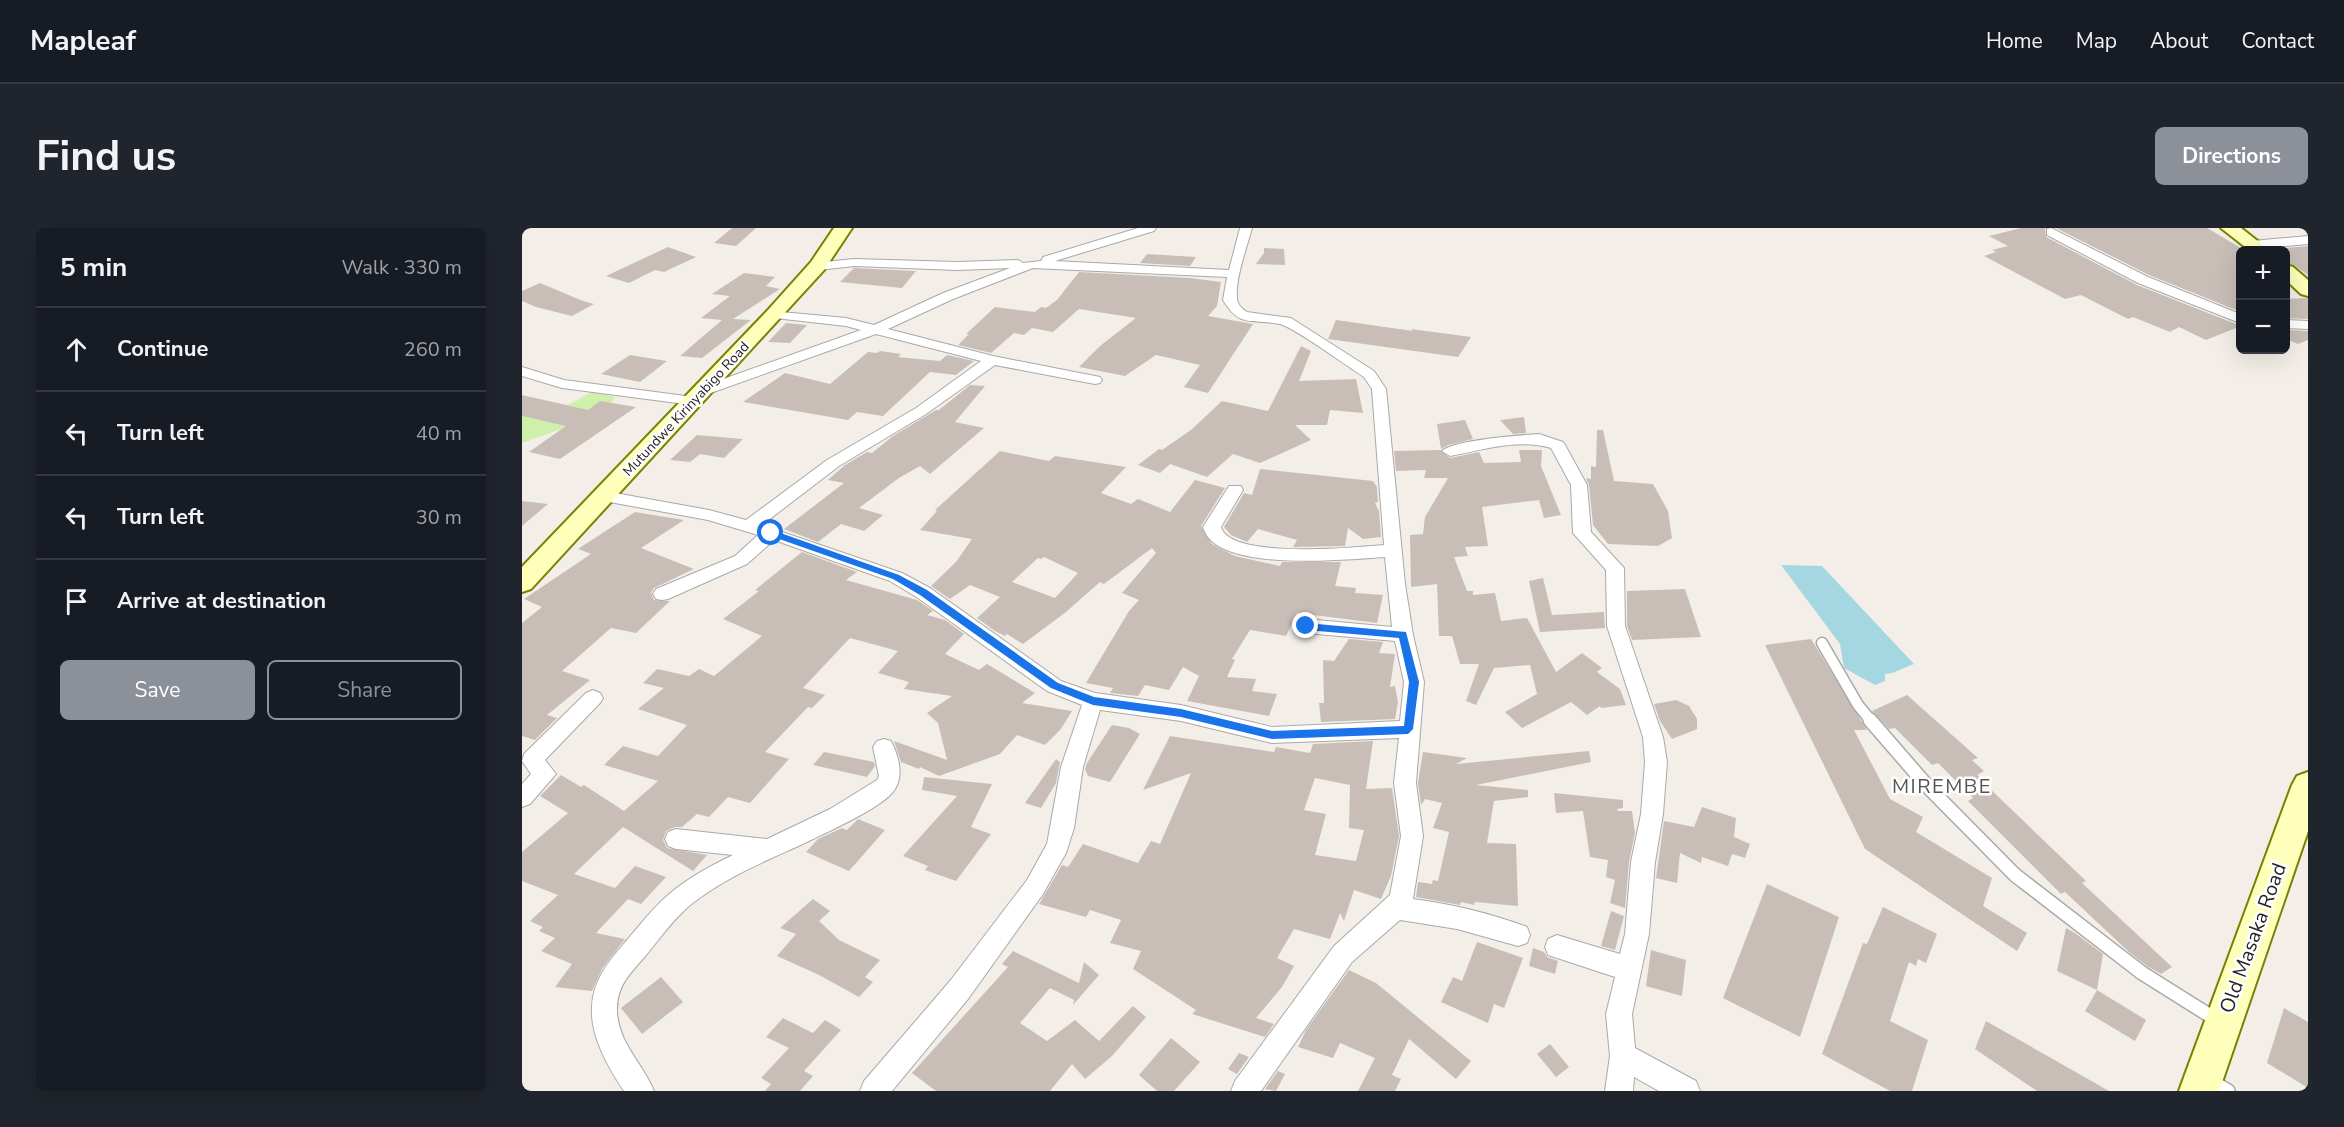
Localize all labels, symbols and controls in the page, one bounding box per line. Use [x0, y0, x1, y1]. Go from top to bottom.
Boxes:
text: Mapleaf [30, 22, 136, 60]
text: Home [1986, 27, 2043, 55]
text: Map [2076, 27, 2117, 55]
text: About [2150, 27, 2208, 55]
text: Contact [2241, 27, 2314, 55]
button: Directions [2155, 127, 2308, 185]
text: Find us [36, 128, 176, 185]
map controls [2236, 246, 2290, 354]
button: + [2236, 246, 2290, 300]
text: 5 min [60, 250, 127, 285]
text: Walk · 330 m [342, 254, 462, 281]
button: − [2236, 300, 2290, 354]
icon: ahead [60, 333, 93, 366]
text: Continue [117, 334, 208, 364]
text: 260 m [404, 336, 462, 363]
street label: Mutundwe Kirinyabigo Road [618, 338, 754, 480]
icon: left [60, 417, 93, 450]
text: Turn left [117, 418, 204, 448]
text: 40 m [416, 420, 462, 447]
icon: left [60, 501, 93, 534]
text: Turn left [117, 502, 204, 532]
text: 30 m [416, 504, 462, 531]
route start [757, 519, 783, 545]
icon: arrive [60, 585, 93, 618]
text: Arrive at destination [117, 586, 326, 616]
route end [1292, 612, 1318, 638]
button: Save [60, 660, 255, 720]
button: Share [267, 660, 462, 720]
district label: MIREMBE [1892, 773, 1992, 800]
street label: Old Masaka Road [2213, 859, 2293, 1017]

